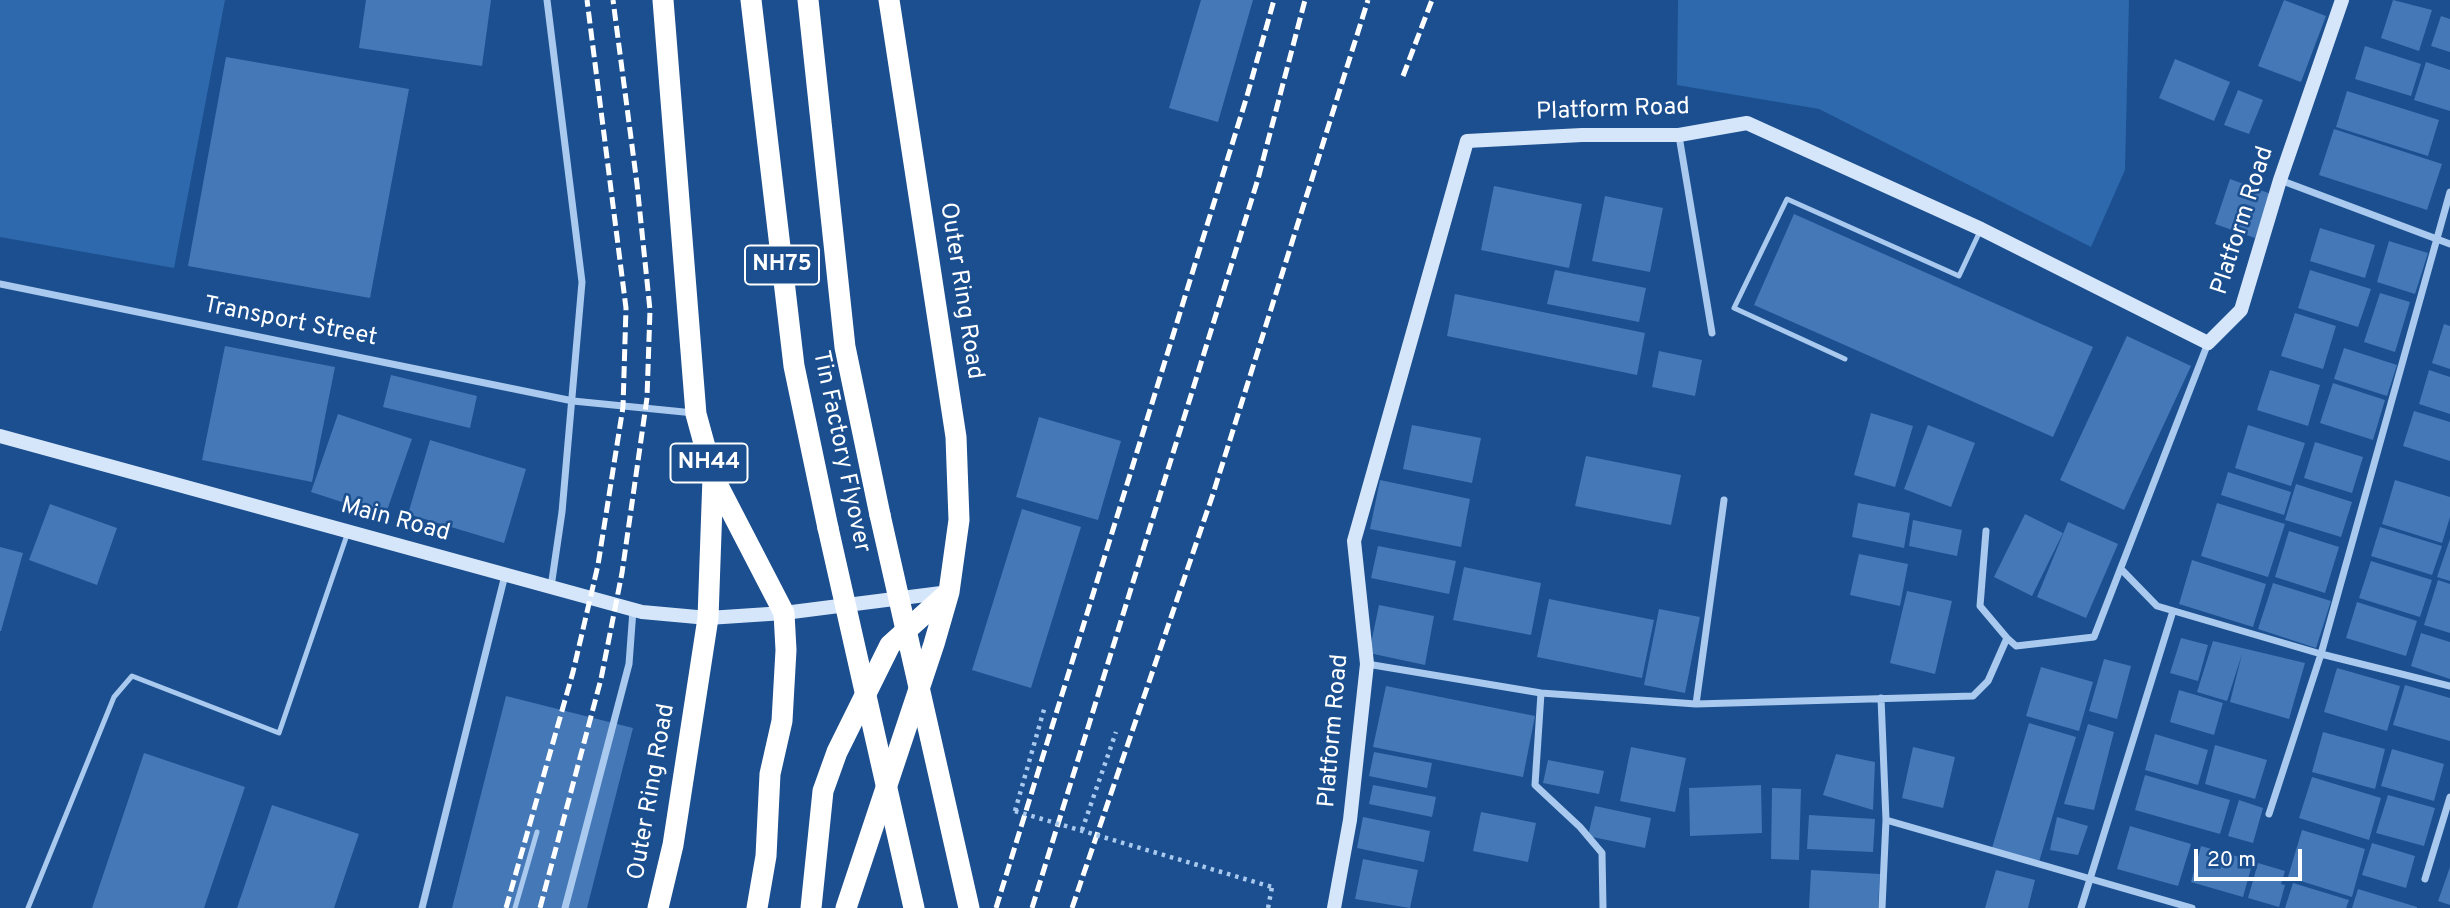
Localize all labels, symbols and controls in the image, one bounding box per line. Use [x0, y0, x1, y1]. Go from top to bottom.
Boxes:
street label: Platform Road [1536, 94, 1690, 128]
street label: Platform Road [2207, 143, 2281, 299]
street label: Outer Ring Road [932, 201, 988, 381]
road number: NH75 [745, 246, 819, 284]
street label: Transport Street [201, 292, 379, 354]
street label: Tin Factory Flyover [805, 348, 875, 556]
road number: NH44 [670, 444, 748, 482]
street label: Main Road [337, 493, 453, 549]
street label: Platform Road [1314, 653, 1356, 809]
street label: Outer Ring Road [623, 702, 683, 882]
scale bar [2198, 834, 2306, 878]
text: 20 m [2207, 847, 2256, 874]

